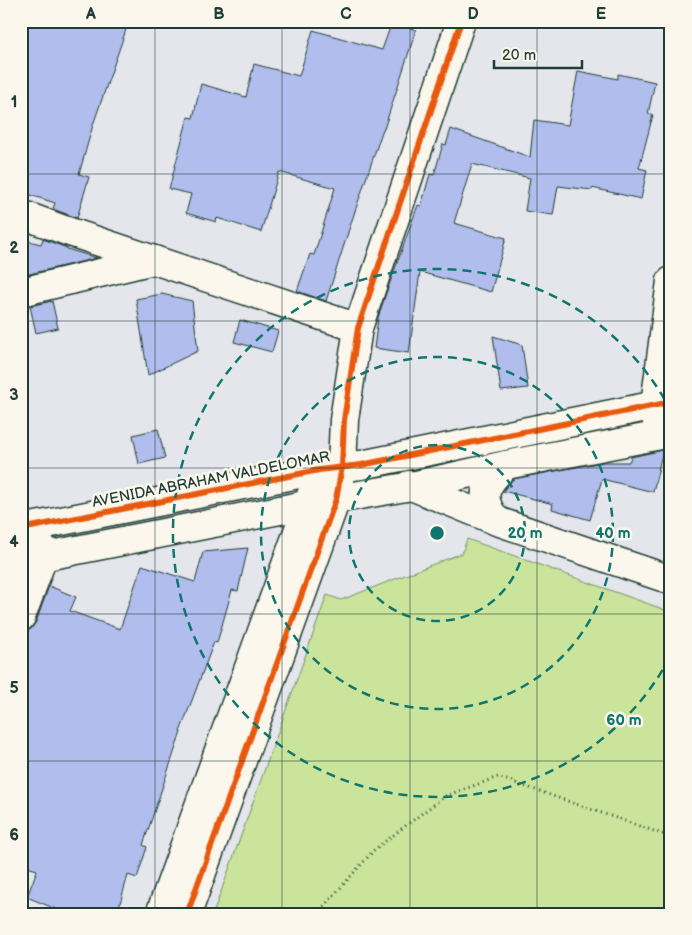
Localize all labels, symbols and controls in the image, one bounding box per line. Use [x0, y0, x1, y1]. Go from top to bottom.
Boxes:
text: A [85, 5, 96, 24]
text: B [213, 5, 225, 24]
text: C [340, 5, 352, 24]
text: D [467, 5, 479, 24]
text: E [596, 5, 606, 24]
scale bar [494, 38, 582, 70]
text: 20 m [502, 46, 536, 65]
text: 1 [11, 93, 17, 112]
text: 2 [9, 239, 19, 258]
text: 3 [9, 386, 19, 405]
street label: AVENIDA ABRAHAM VALDELOMAR [91, 447, 332, 512]
centre of rings [428, 524, 446, 542]
text: 20 m [508, 524, 543, 543]
text: 40 m [595, 524, 631, 543]
text: 4 [9, 533, 19, 552]
text: 5 [9, 679, 19, 698]
text: 60 m [606, 711, 642, 730]
text: 6 [9, 826, 19, 845]

